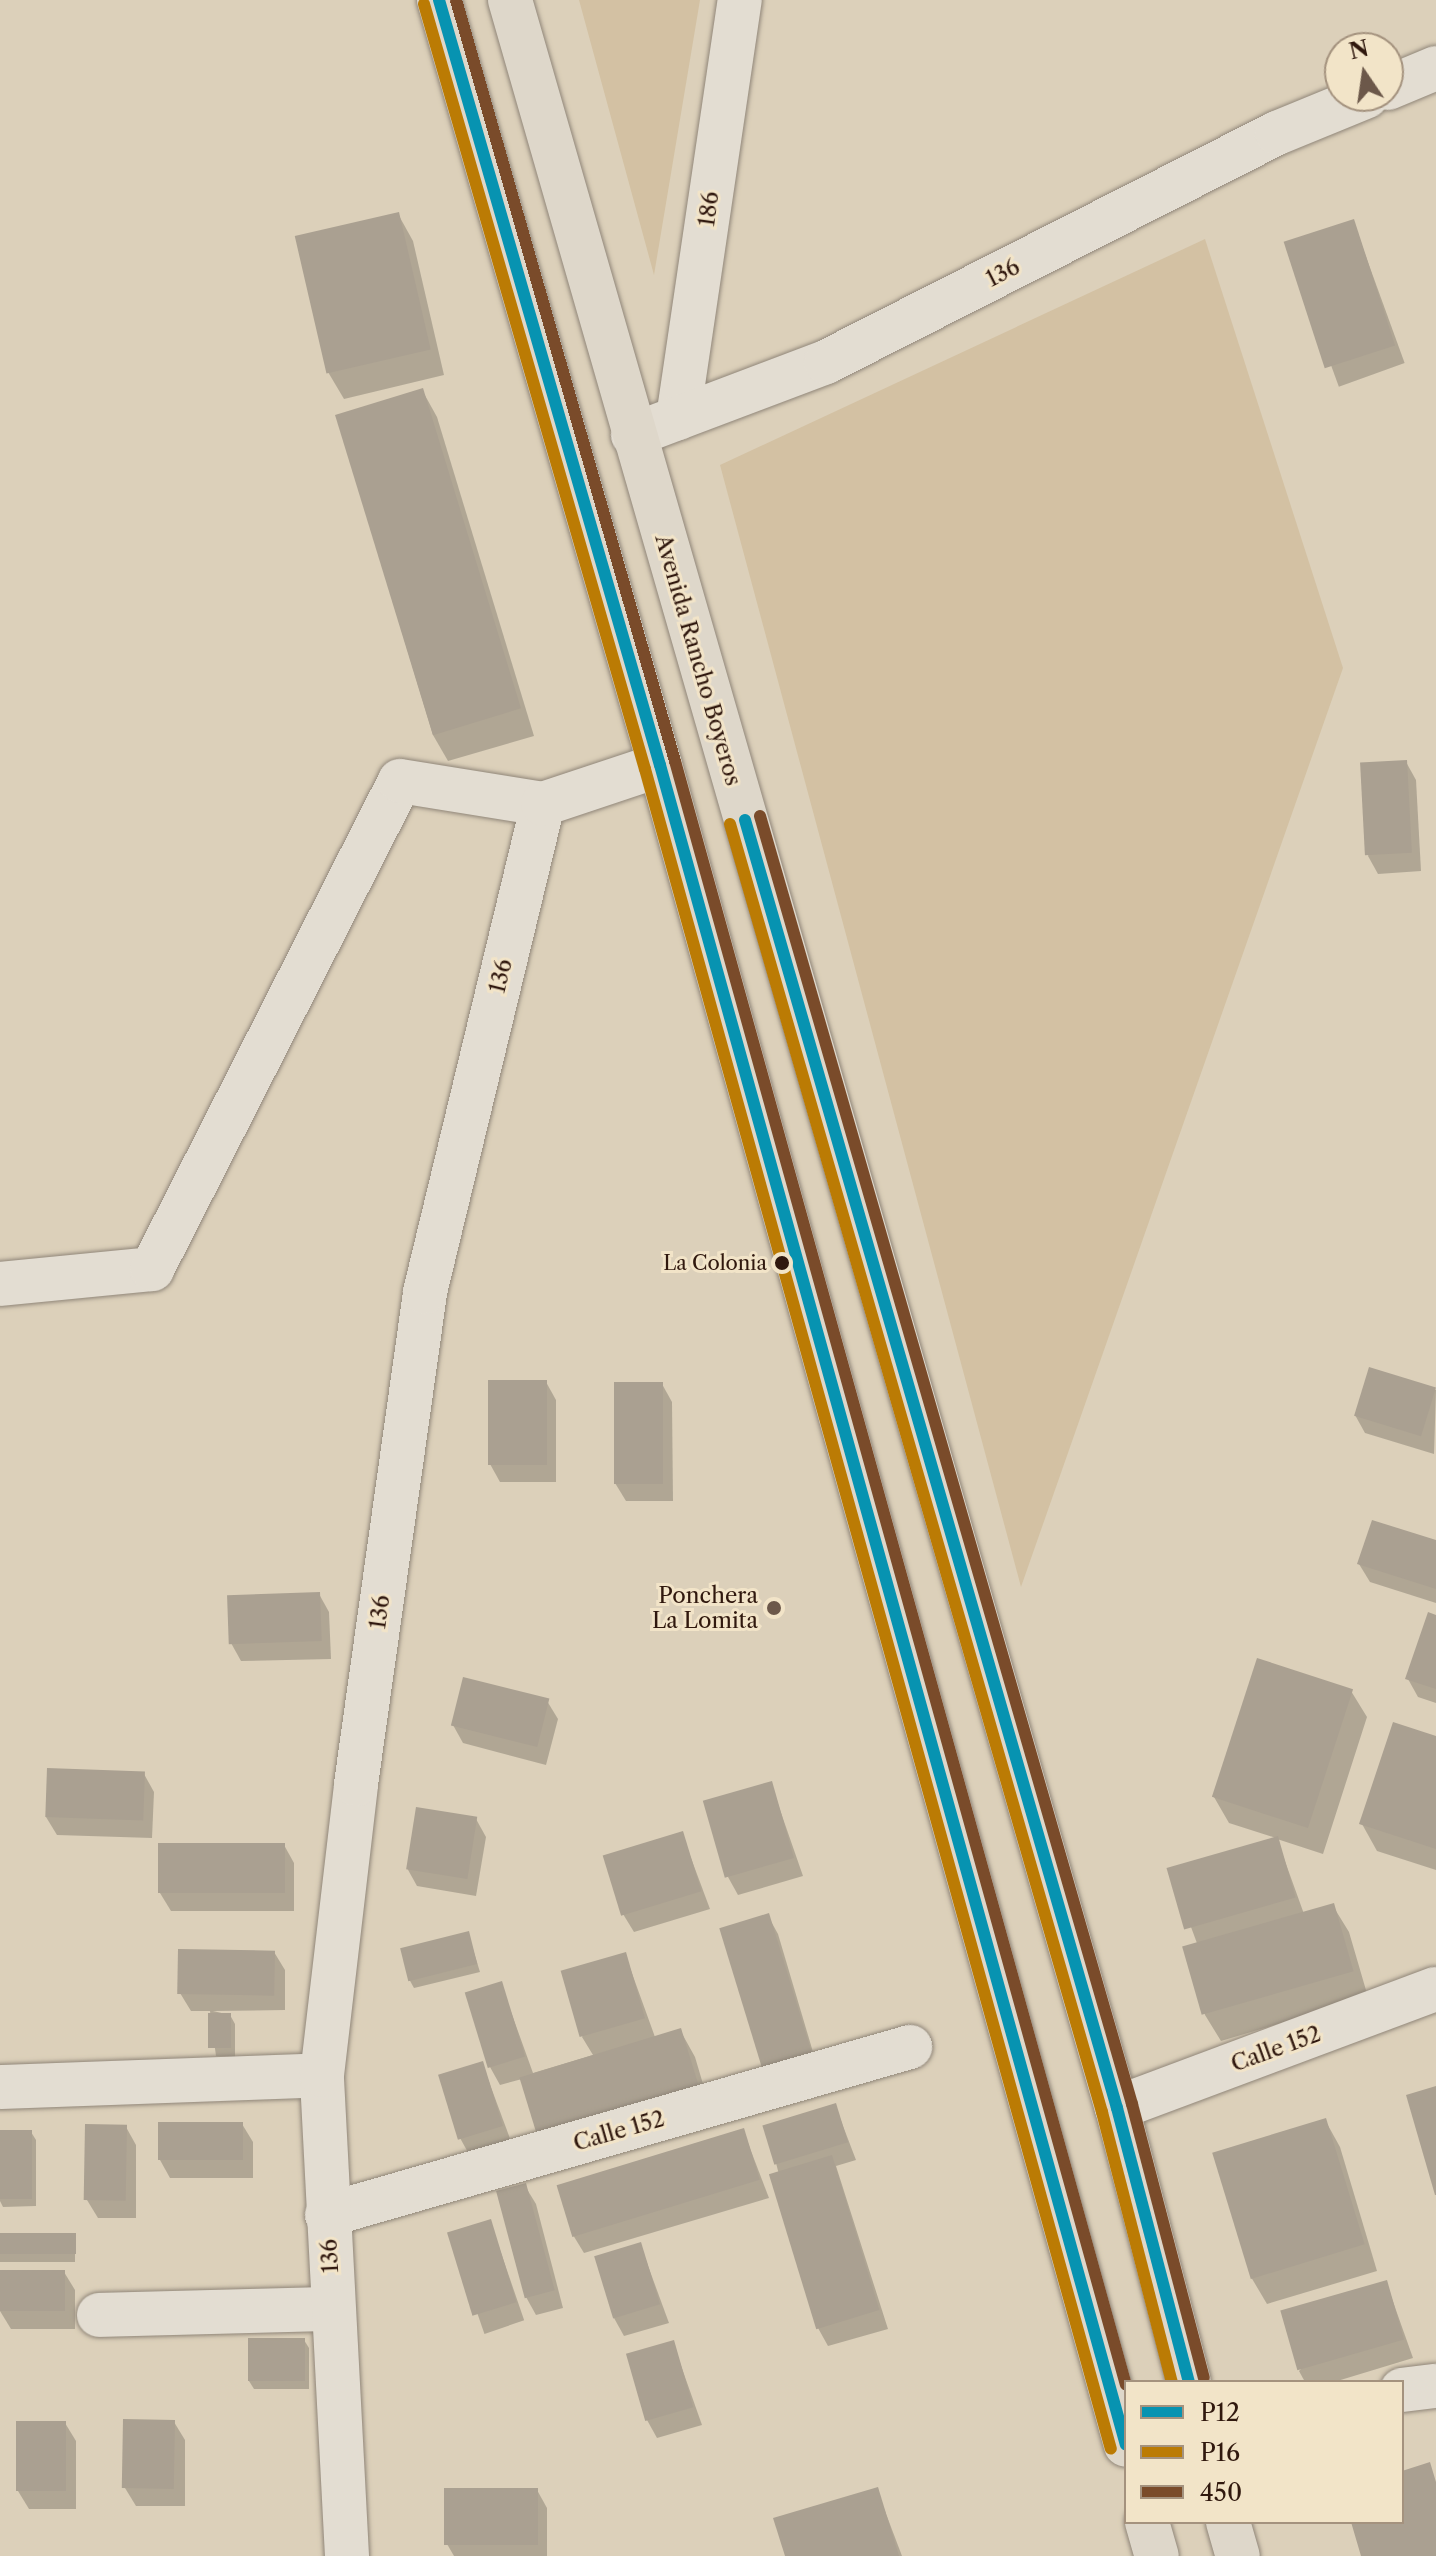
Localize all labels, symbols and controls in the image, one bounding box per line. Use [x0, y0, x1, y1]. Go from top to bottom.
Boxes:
north arrow [1324, 32, 1404, 112]
text: N [1347, 35, 1371, 65]
street label: 186 [693, 190, 725, 228]
street label: 136 [982, 253, 1024, 293]
street label: Avenida Rancho Boyeros [649, 531, 747, 789]
street label: 136 [484, 956, 518, 996]
place label: La Colonia [663, 1251, 767, 1275]
marker: La Colonia [774, 1255, 790, 1271]
place label: Ponchera La Lomita [652, 1582, 758, 1634]
street label: 136 [365, 1593, 395, 1631]
marker: Ponchera La Lomita [765, 1599, 783, 1617]
street label: Calle 152 [1227, 2021, 1325, 2077]
street label: Calle 152 [570, 2105, 668, 2157]
street label: 136 [316, 2238, 344, 2274]
legend [1124, 2380, 1404, 2524]
text: P12 [1200, 2398, 1240, 2427]
text: P16 [1200, 2438, 1240, 2467]
text: 450 [1200, 2478, 1242, 2507]

